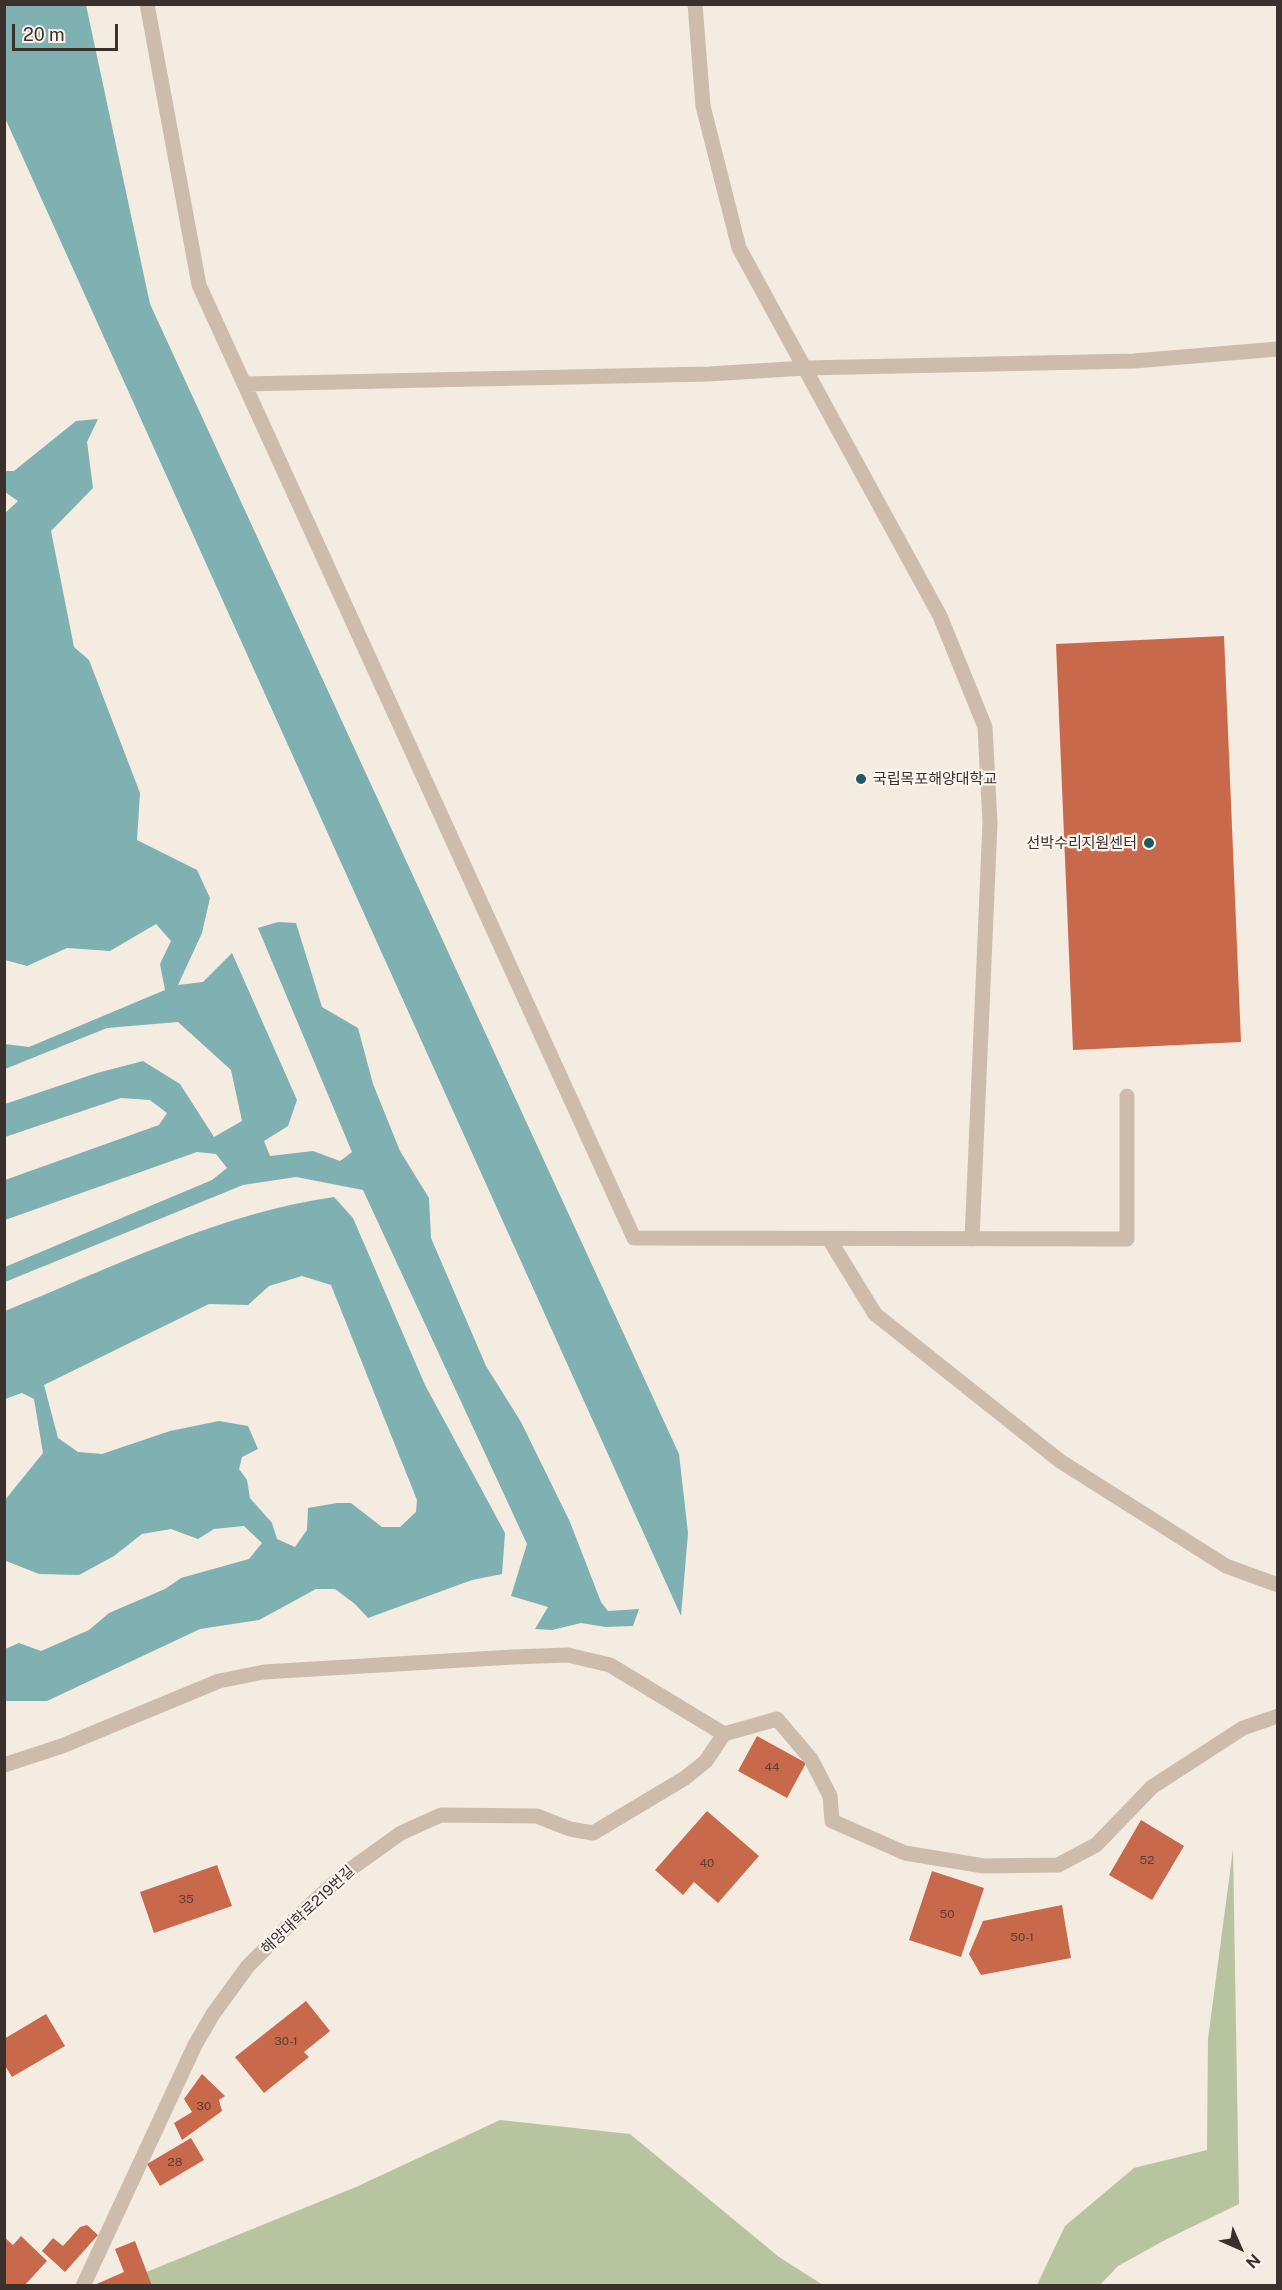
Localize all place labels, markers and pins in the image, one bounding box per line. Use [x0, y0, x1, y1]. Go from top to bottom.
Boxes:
place label: 국립목포해양대학교 [873, 770, 997, 788]
marker: 국립목포해양대학교 [854, 772, 868, 786]
place label: 선박수리지원센터 [1027, 834, 1137, 852]
marker: 선박수리지원센터 [1142, 836, 1156, 850]

